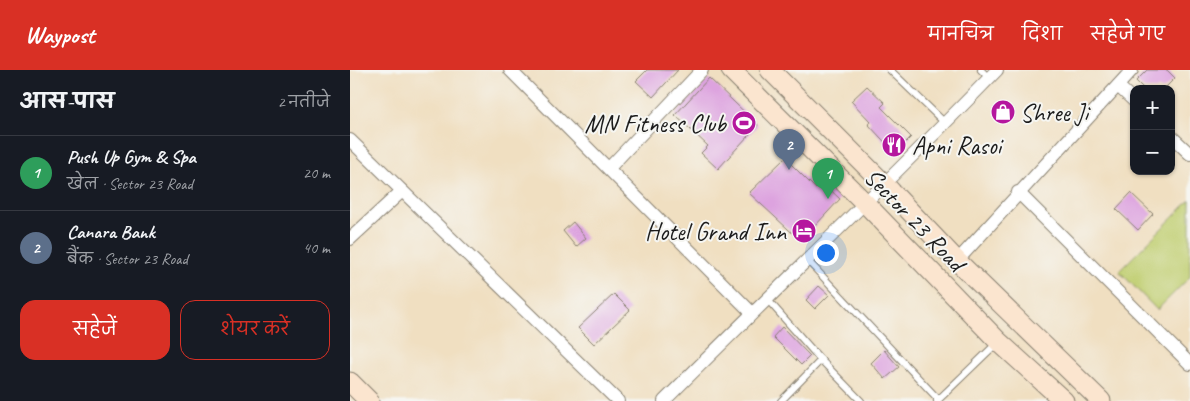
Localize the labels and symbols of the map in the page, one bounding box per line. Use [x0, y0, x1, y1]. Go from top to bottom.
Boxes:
place label: Shree Ji [1020, 97, 1091, 129]
shop icon: Shree Ji [990, 99, 1016, 125]
place label: MN Fitness Club [585, 108, 727, 140]
sports icon: MN Fitness Club [731, 110, 757, 136]
pin: 2 [773, 129, 805, 170]
place label: Apni Rasoi [912, 130, 1005, 162]
restaurant icon: Apni Rasoi [881, 132, 907, 158]
pin: 1 [812, 158, 844, 199]
street label: Sector 23 Road [857, 161, 974, 281]
place label: Hotel Grand Inn [645, 216, 787, 248]
hotel icon: Hotel Grand Inn [791, 218, 817, 244]
your location [813, 240, 839, 266]

